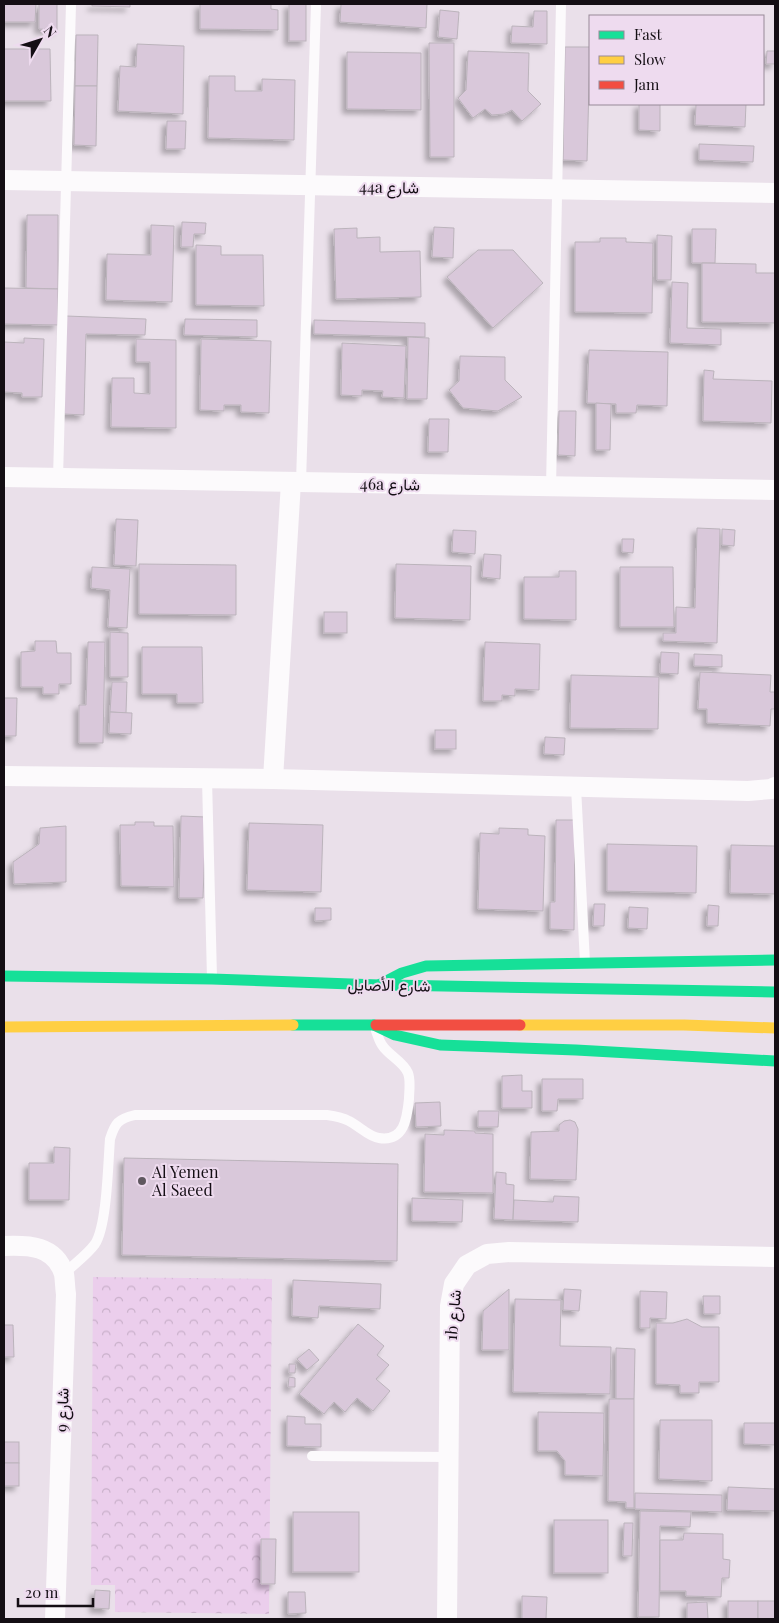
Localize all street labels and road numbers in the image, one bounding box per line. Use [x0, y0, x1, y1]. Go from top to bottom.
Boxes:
street label: 44a شارع [359, 175, 419, 200]
street label: 46a شارع [360, 472, 420, 497]
street label: شارع الأصايل [347, 973, 431, 998]
street label: 1b شارع [440, 1289, 467, 1342]
street label: شارع 9 [50, 1387, 75, 1433]

